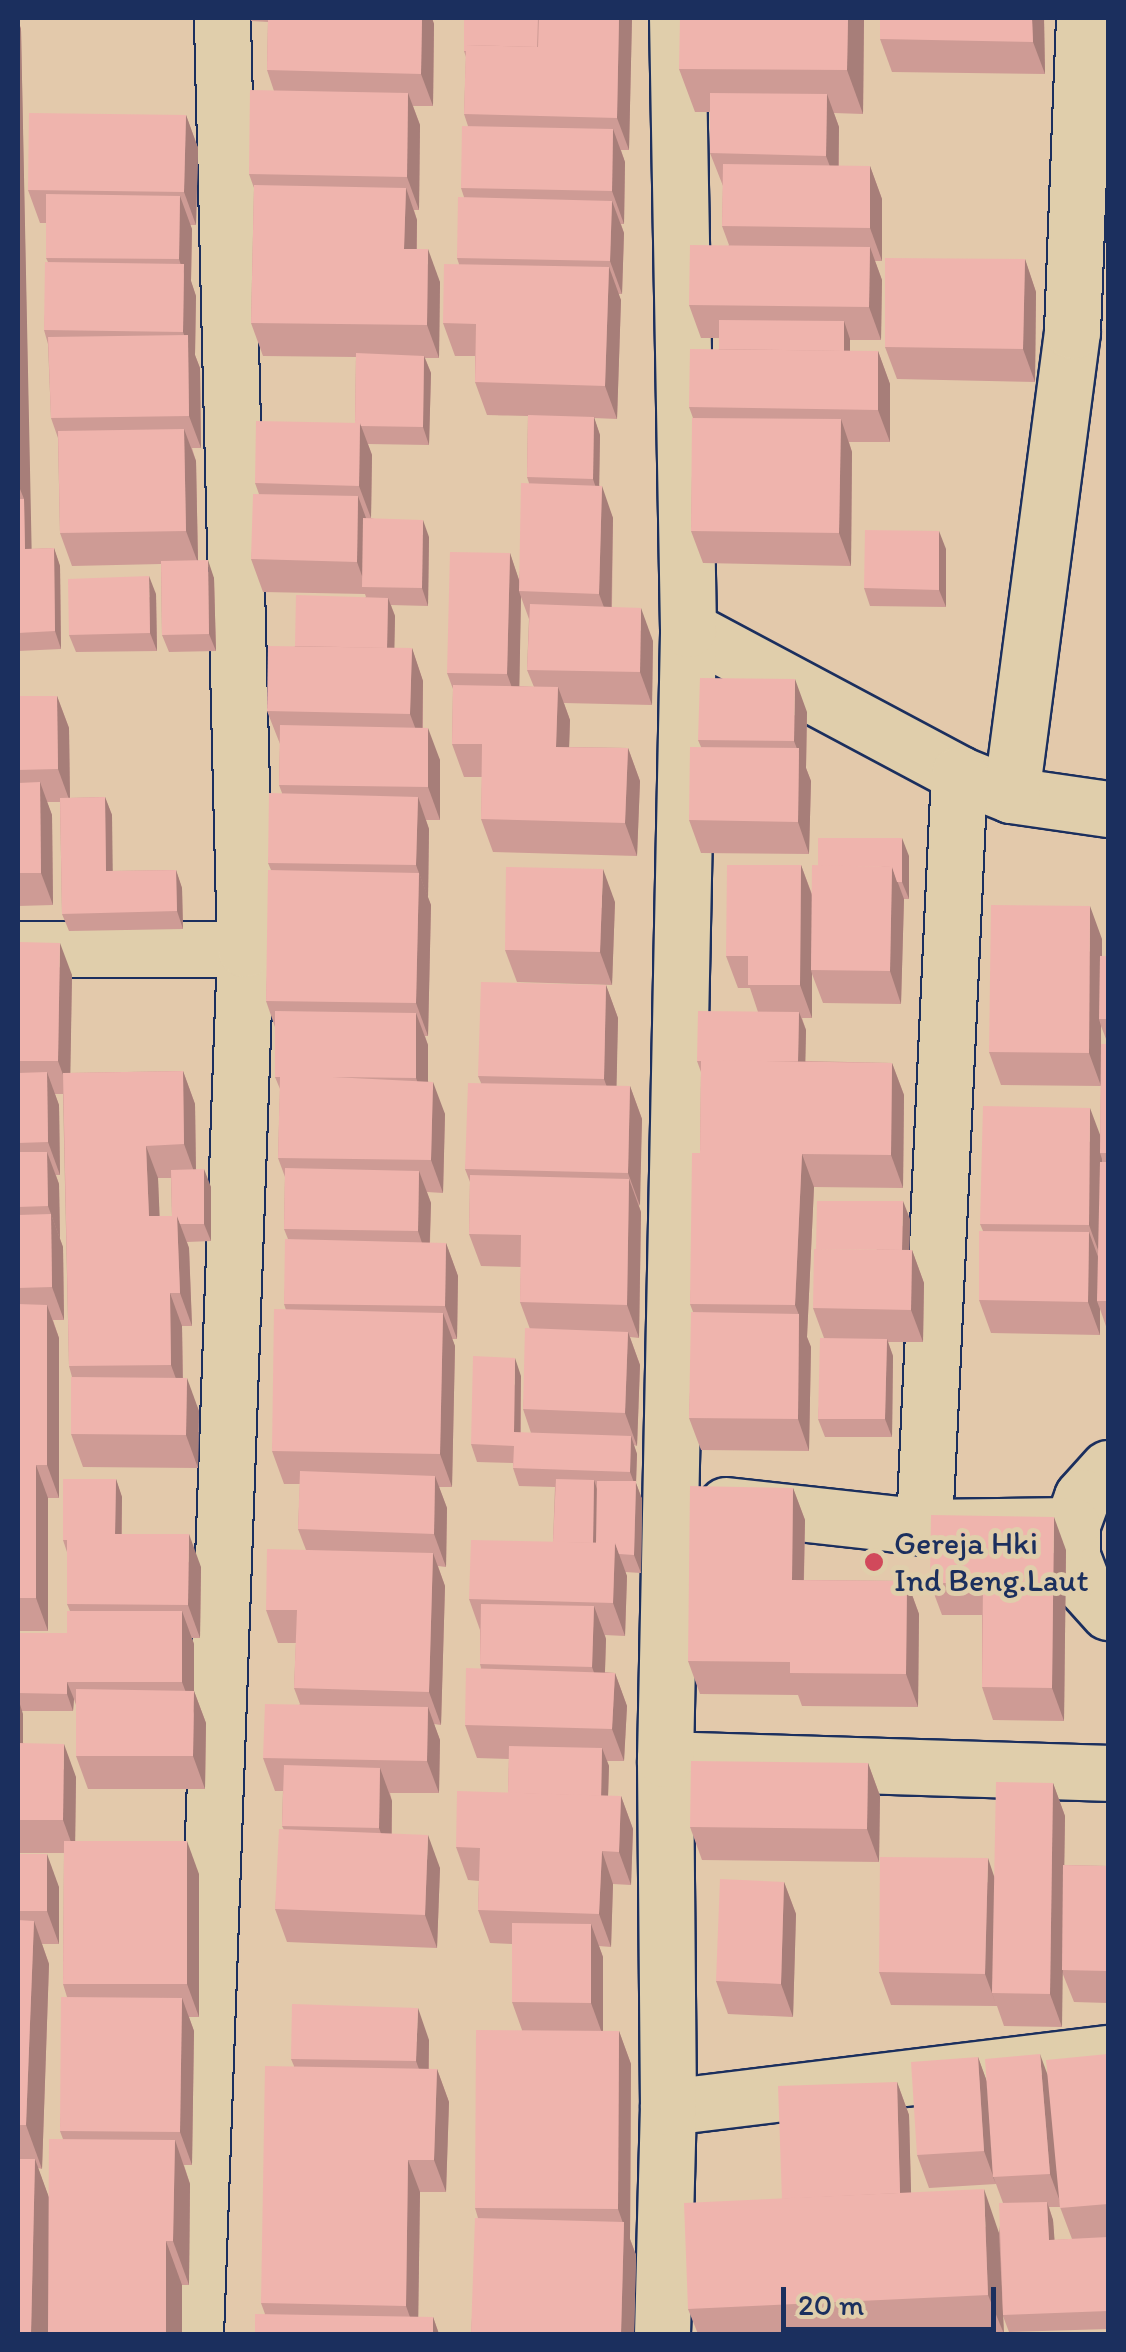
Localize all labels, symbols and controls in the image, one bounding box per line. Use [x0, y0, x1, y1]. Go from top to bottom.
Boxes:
place label: Gereja Hki Ind Beng.Laut [894, 1525, 1088, 1600]
marker: Gereja Hki Ind Beng.Laut [863, 1551, 885, 1573]
scale bar [786, 2267, 1001, 2329]
text: 20 m [798, 2286, 864, 2323]

